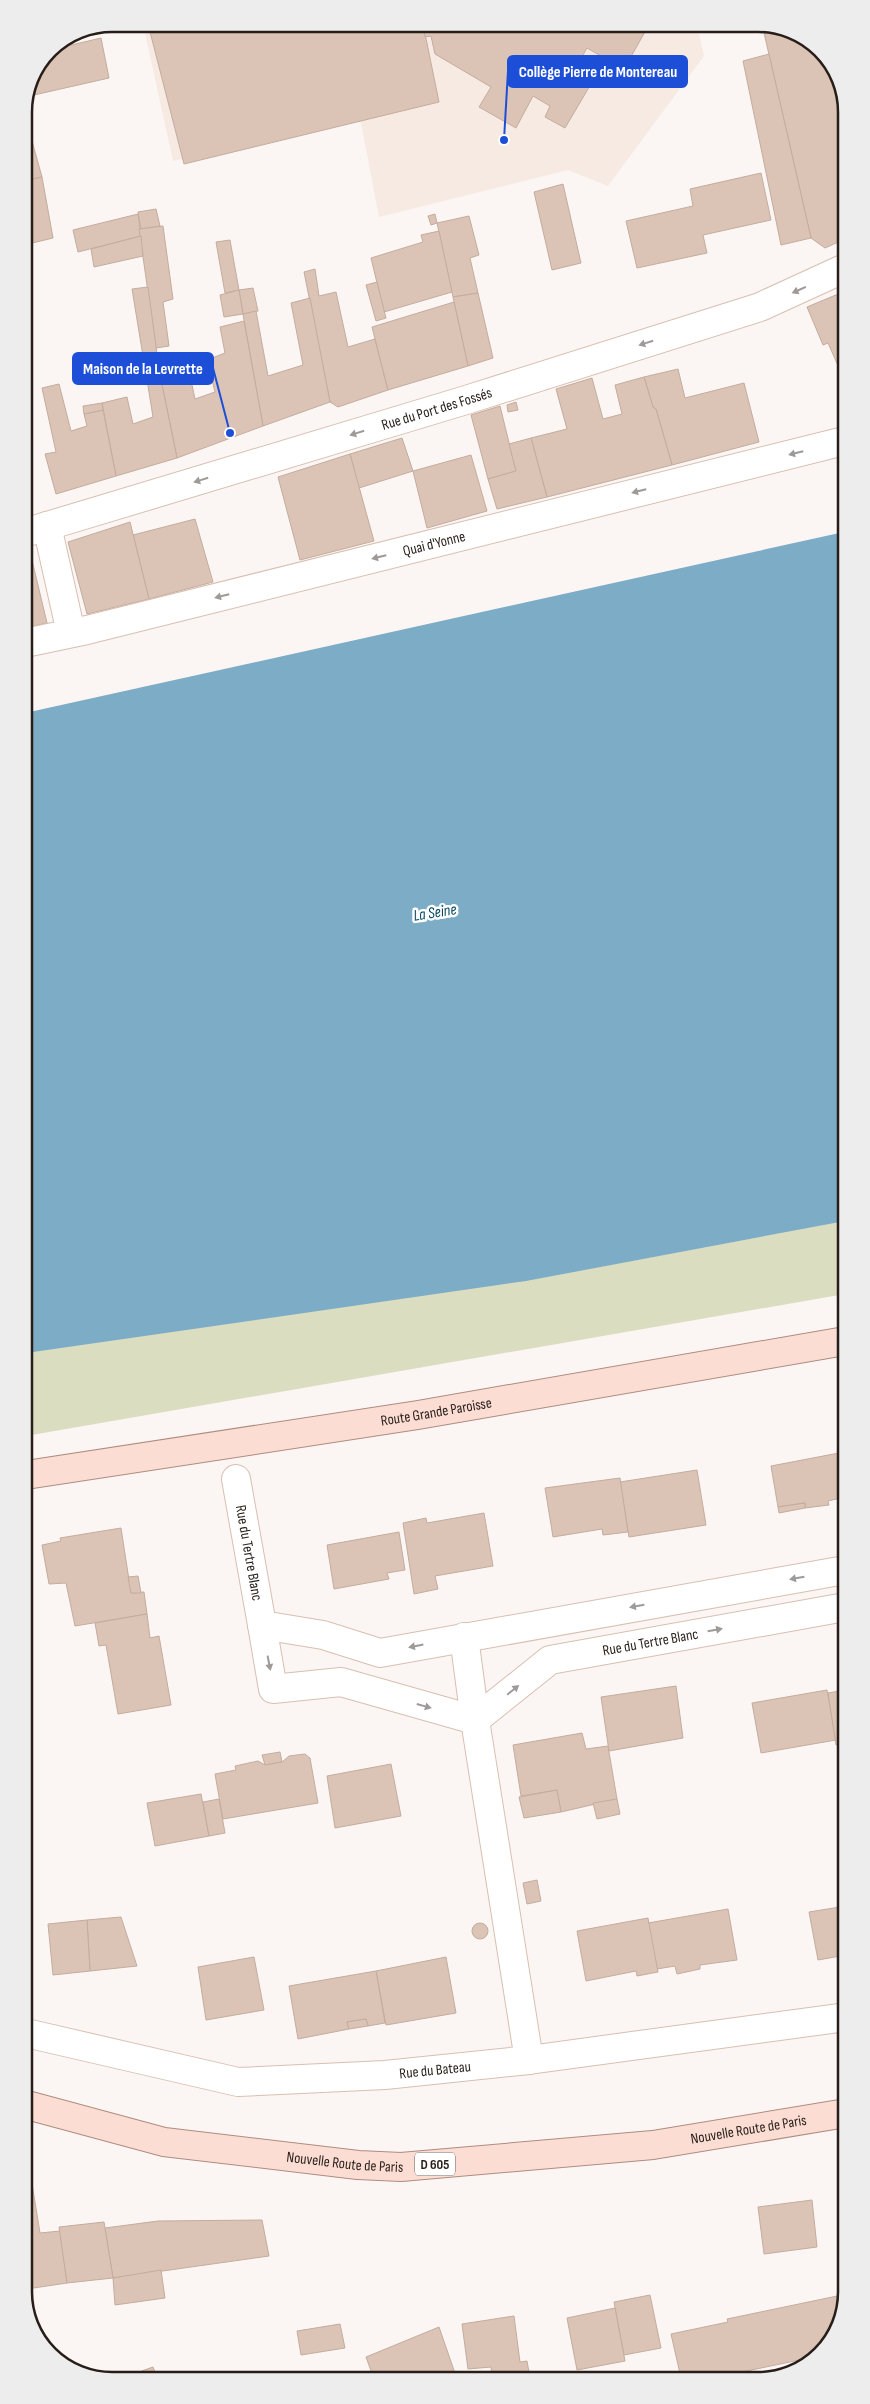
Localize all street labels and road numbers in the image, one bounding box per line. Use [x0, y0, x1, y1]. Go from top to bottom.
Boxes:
street label: Rue du Port des Fossés [379, 383, 494, 434]
street label: Quai d'Yonne [401, 526, 467, 560]
street label: Route Grande Paroisse [379, 1393, 493, 1430]
street label: Rue du Tertre Blanc [231, 1503, 267, 1602]
street label: Rue du Tertre Blanc [601, 1624, 700, 1660]
street label: Rue du Bateau [398, 2057, 472, 2083]
street label: Nouvelle Route de Paris [689, 2110, 808, 2148]
street label: Nouvelle Route de Paris [286, 2147, 404, 2177]
road number: D 605 [415, 2152, 455, 2176]

